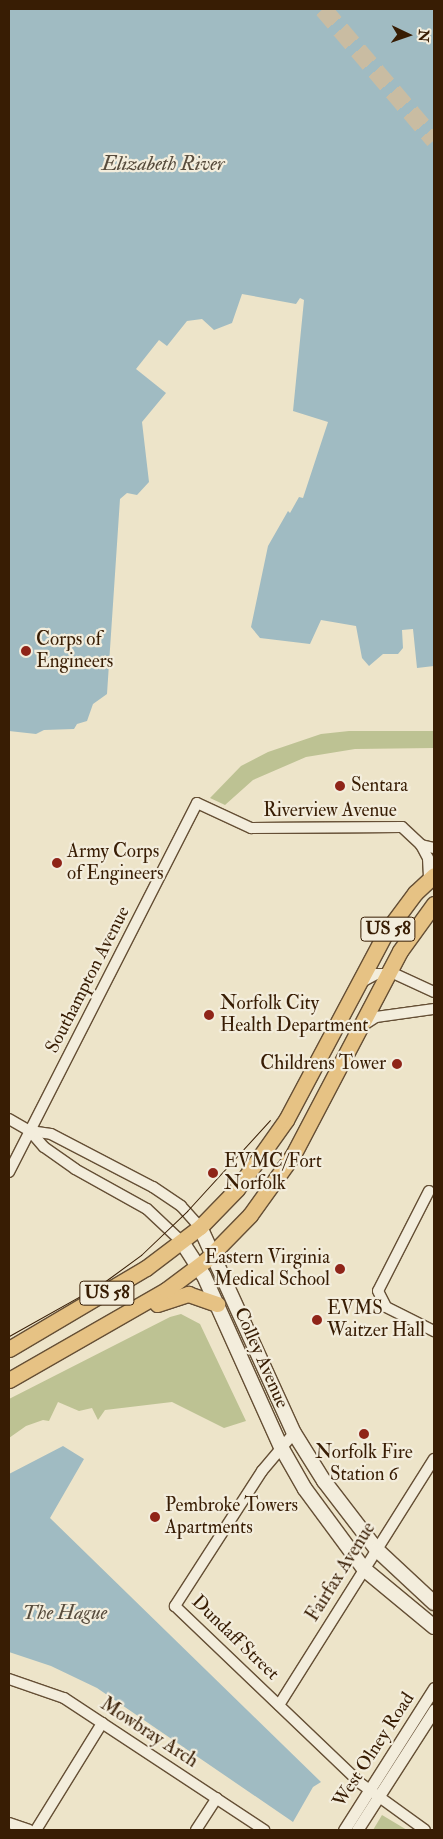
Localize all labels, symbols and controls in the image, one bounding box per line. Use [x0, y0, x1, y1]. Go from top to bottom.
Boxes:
north arrow [383, 10, 433, 60]
text: N [415, 29, 432, 43]
water label: Elizabeth River [102, 151, 224, 175]
place label: Corps of Engineers [36, 629, 113, 673]
marker: Corps of Engineers [20, 645, 32, 657]
place label: Sentara [351, 775, 408, 797]
marker: Sentara [333, 779, 347, 793]
street label: Riverview Avenue [263, 800, 397, 822]
place label: Army Corps of Engineers [67, 841, 163, 885]
marker: Army Corps of Engineers [51, 857, 63, 869]
street label: Southampton Avenue [41, 903, 135, 1057]
road number: US 58 [359, 914, 417, 944]
place label: Norfolk City Health Department [220, 993, 369, 1037]
marker: Norfolk City Health Department [202, 1008, 216, 1022]
place label: Childrens Tower [260, 1053, 386, 1075]
marker: Childrens Tower [390, 1057, 404, 1071]
place label: EVMC/Fort Norfolk [224, 1151, 322, 1195]
marker: EVMC/Fort Norfolk [206, 1166, 220, 1180]
place label: Eastern Virginia Medical School [205, 1247, 330, 1291]
marker: Eastern Virginia Medical School [334, 1263, 346, 1275]
road number: US 58 [78, 1278, 136, 1309]
place label: EVMS Waitzer Hall [327, 1298, 425, 1342]
street label: Colley Avenue [229, 1304, 293, 1412]
marker: EVMS Waitzer Hall [311, 1314, 323, 1326]
marker: Norfolk Fire Station 6 [358, 1428, 370, 1440]
place label: Norfolk Fire Station 6 [315, 1442, 413, 1486]
place label: Pembroke Towers Apartments [165, 1495, 298, 1539]
marker: Pembroke Towers Apartments [149, 1511, 161, 1523]
street label: Fairfax Avenue [301, 1518, 381, 1626]
street label: Dundaff Street [186, 1591, 284, 1685]
water label: The Hague [23, 1600, 107, 1624]
street label: West Olney Road [328, 1688, 420, 1812]
street label: Mowbray Arch [96, 1693, 202, 1773]

